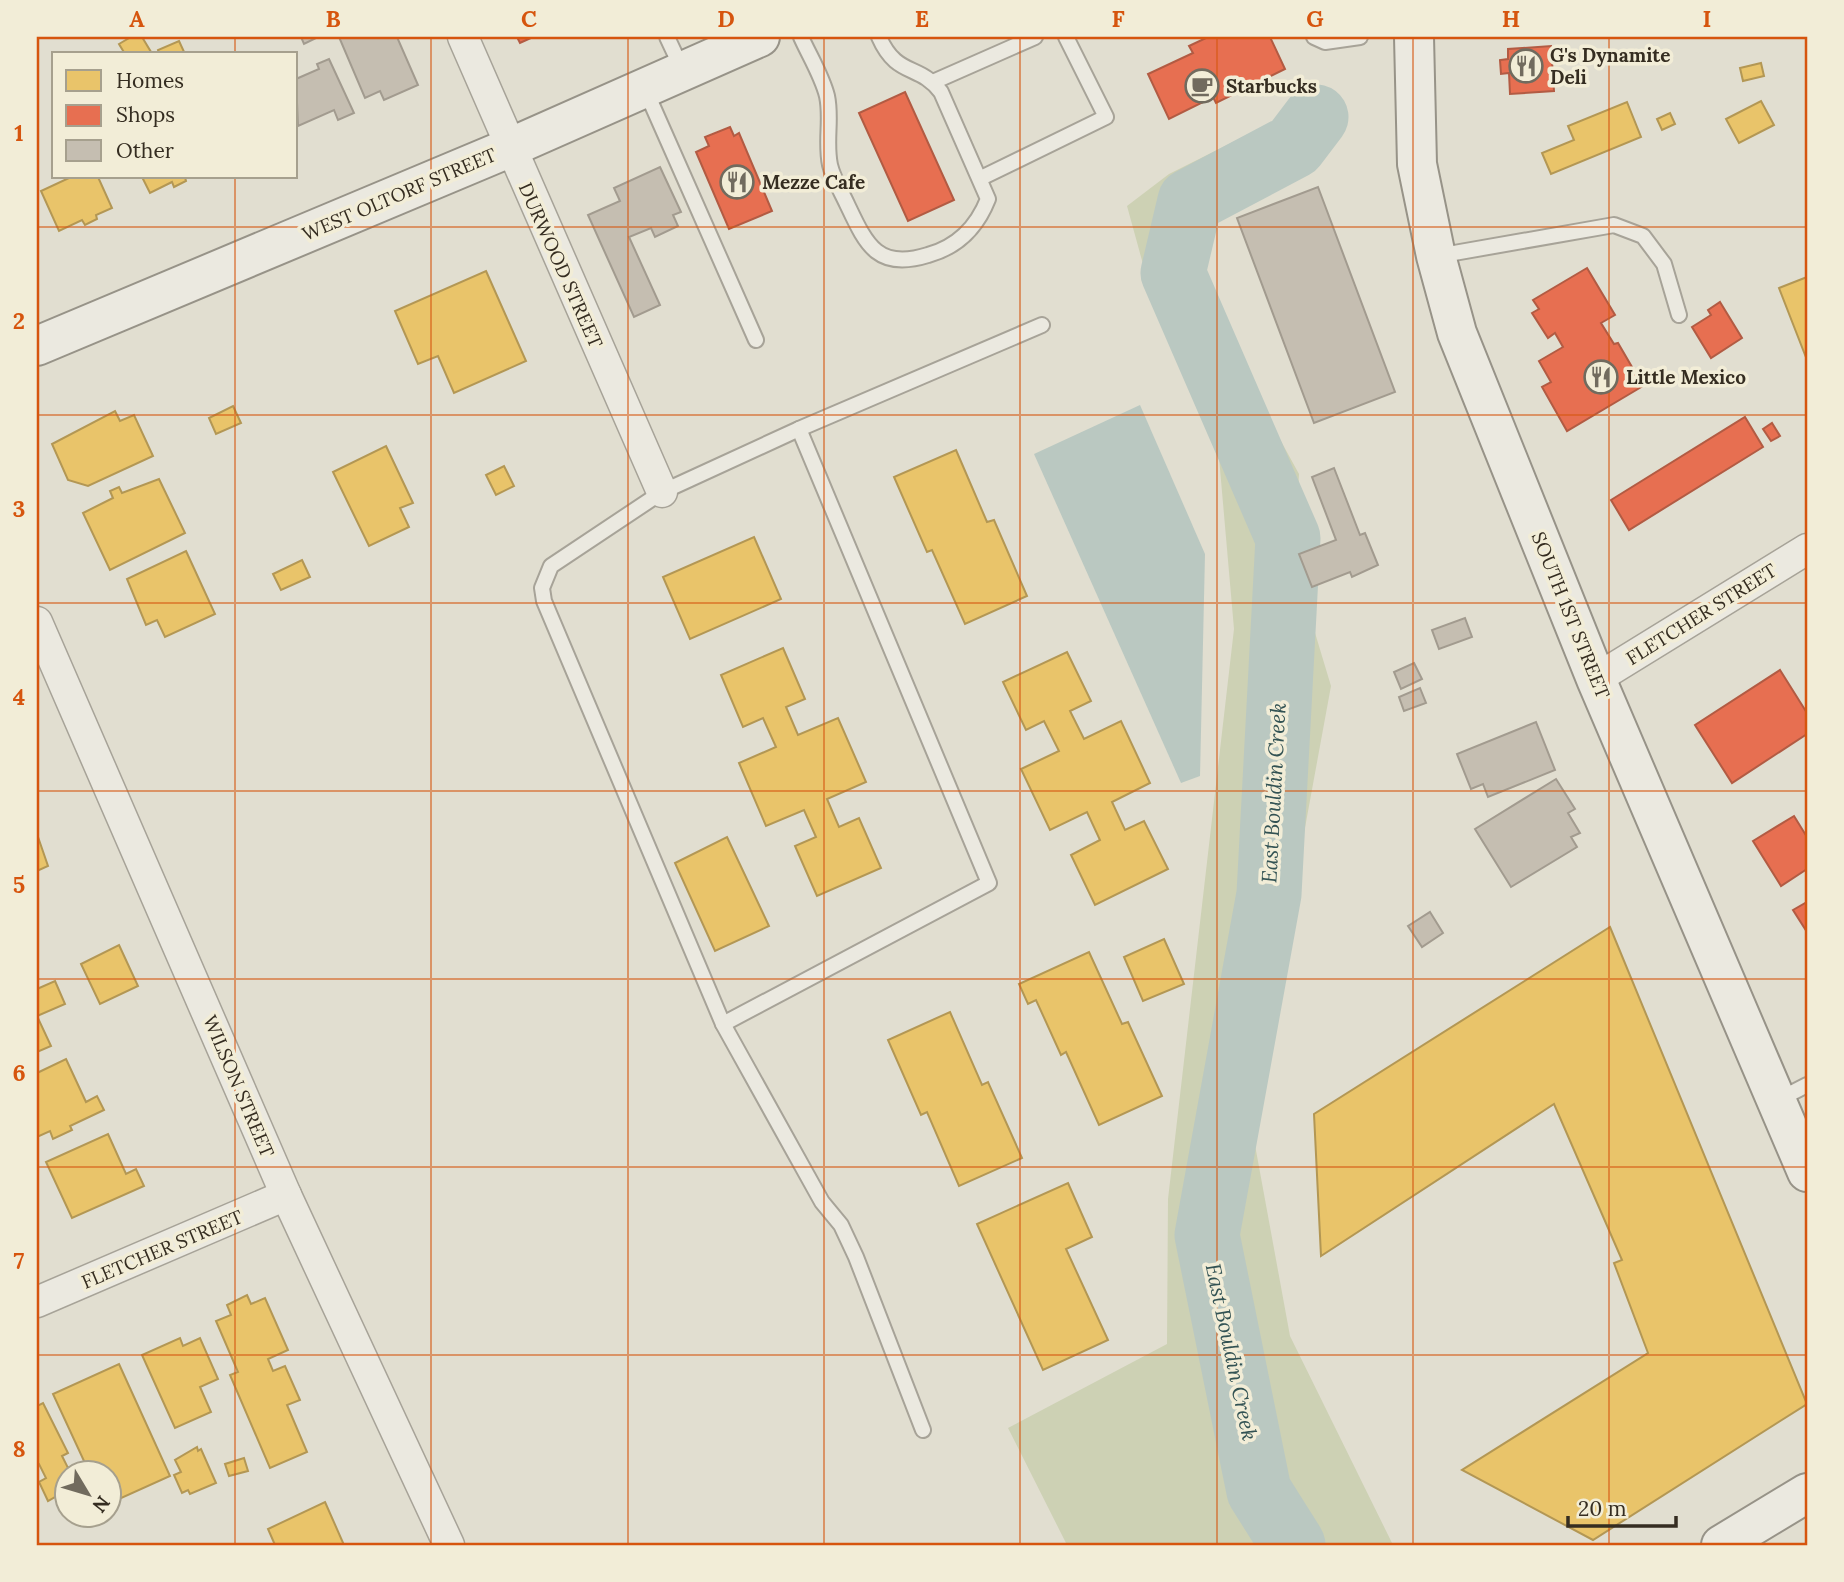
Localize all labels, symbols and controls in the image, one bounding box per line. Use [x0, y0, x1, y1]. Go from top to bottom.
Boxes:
text: A [129, 4, 145, 33]
text: B [325, 4, 341, 33]
text: C [521, 4, 537, 33]
text: D [717, 4, 735, 33]
text: E [915, 4, 929, 33]
text: F [1111, 4, 1125, 33]
text: G [1306, 4, 1324, 33]
text: H [1502, 4, 1520, 33]
text: I [1703, 4, 1711, 33]
place label: G's Dynamite Deli [1550, 43, 1670, 89]
restaurant icon: G's Dynamite Deli [1507, 47, 1545, 85]
legend [52, 52, 298, 178]
text: Homes [116, 67, 184, 94]
cafe icon: Starbucks [1183, 67, 1221, 105]
place label: Starbucks [1226, 74, 1317, 98]
text: Shops [116, 101, 175, 128]
text: 1 [14, 118, 24, 147]
text: Other [116, 137, 174, 164]
street label: WEST OLTORF STREET [298, 142, 500, 246]
restaurant icon: Mezze Cafe [718, 163, 756, 201]
place label: Mezze Cafe [762, 170, 865, 194]
street label: DURWOOD STREET [514, 179, 608, 351]
text: 2 [13, 306, 25, 335]
restaurant icon: Little Mexico [1582, 358, 1620, 396]
place label: Little Mexico [1626, 365, 1746, 389]
text: 3 [13, 494, 25, 523]
street label: SOUTH 1ST STREET [1527, 528, 1615, 702]
street label: FLETCHER STREET [1621, 558, 1781, 670]
text: 4 [13, 682, 25, 711]
water label: East Bouldin Creek [1255, 702, 1292, 884]
text: 5 [13, 870, 25, 899]
street label: WILSON STREET [198, 1011, 280, 1161]
text: 6 [12, 1058, 26, 1087]
street label: FLETCHER STREET [78, 1204, 246, 1294]
text: 7 [14, 1246, 25, 1275]
water label: East Bouldin Creek [1200, 1261, 1263, 1443]
text: 8 [12, 1434, 26, 1463]
north arrow [52, 1460, 122, 1530]
scale bar [1568, 1484, 1676, 1528]
text: N [87, 1491, 115, 1518]
text: 20 m [1578, 1495, 1627, 1522]

